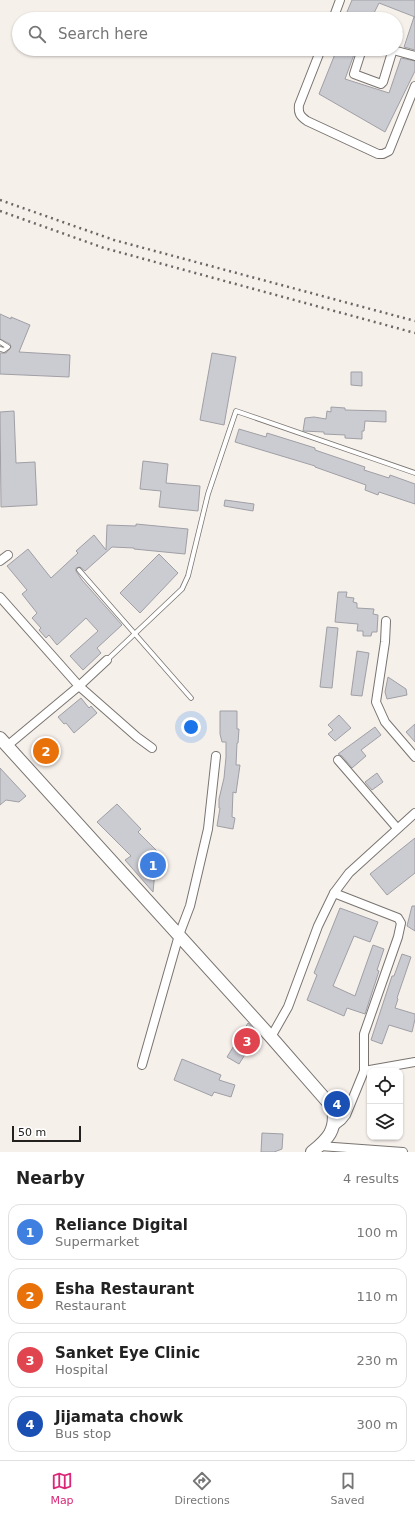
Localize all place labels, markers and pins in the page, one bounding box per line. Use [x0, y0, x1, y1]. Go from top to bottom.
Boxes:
pin: 2 [33, 736, 59, 766]
pin: 1 [140, 850, 166, 880]
pin: 3 [234, 1026, 260, 1056]
pin: 4 [324, 1089, 350, 1119]

